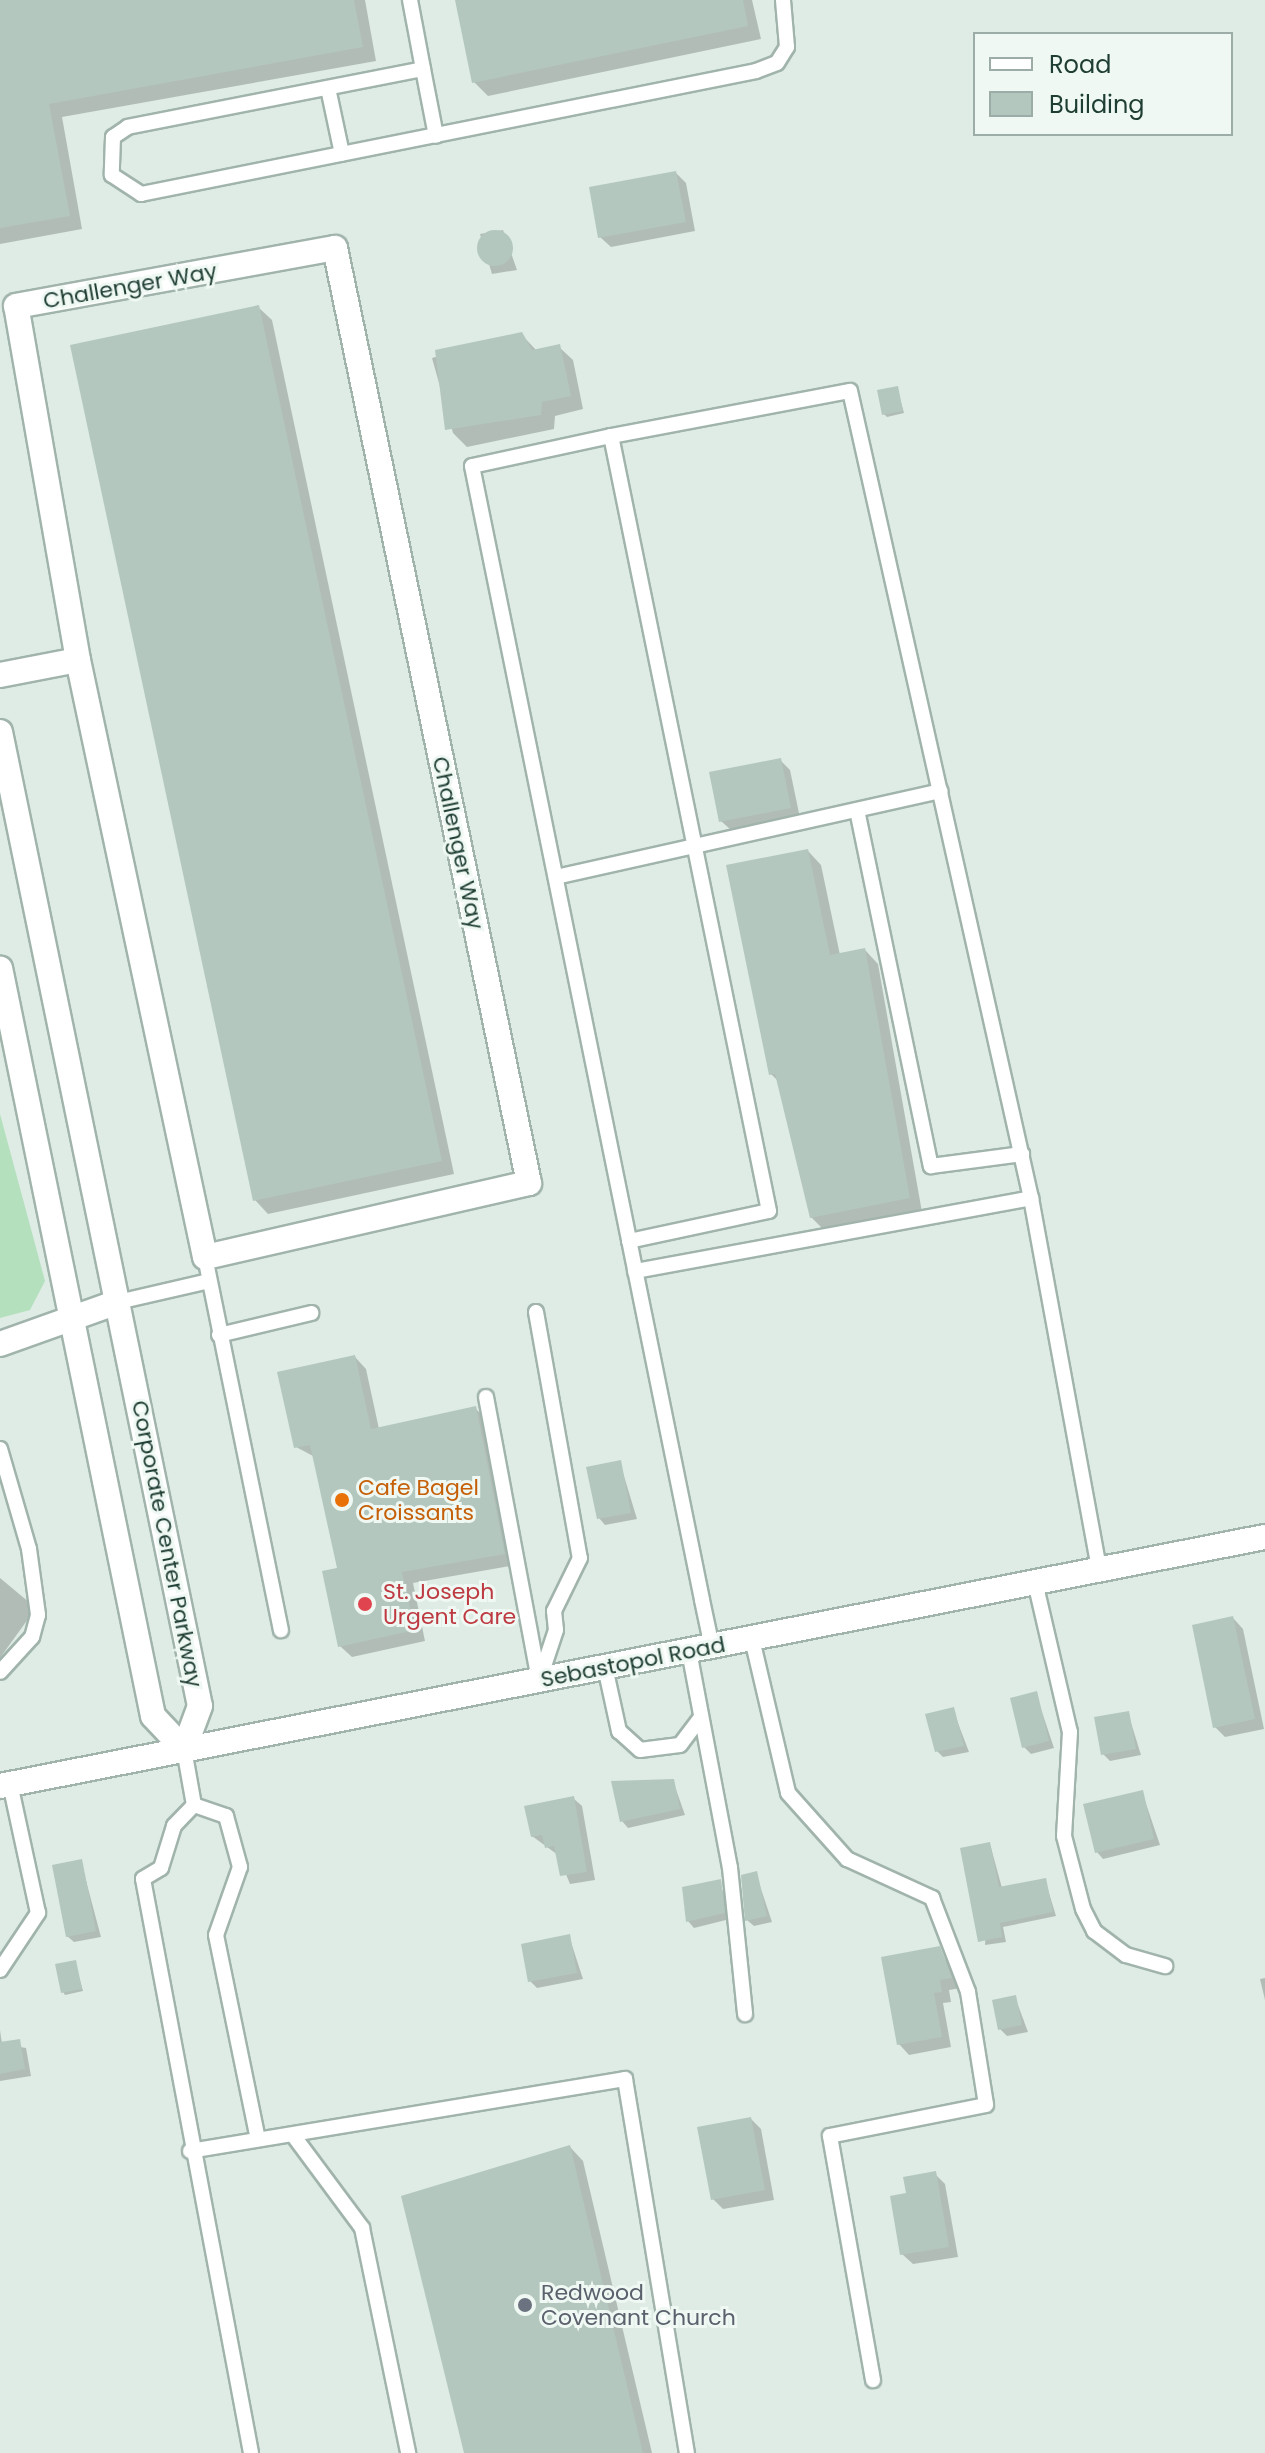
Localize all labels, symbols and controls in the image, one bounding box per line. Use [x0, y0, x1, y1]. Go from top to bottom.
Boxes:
legend [973, 32, 1233, 136]
text: Road [1049, 48, 1111, 81]
text: Building [1049, 88, 1145, 121]
street label: Challenger Way [41, 258, 219, 314]
street label: Challenger Way [427, 754, 489, 932]
street label: Corporate Center Parkway [126, 1398, 208, 1690]
place label: Cafe Bagel Croissants [358, 1474, 479, 1526]
marker: Cafe Bagel Croissants [333, 1491, 351, 1509]
place label: St. Joseph Urgent Care [383, 1578, 516, 1630]
marker: St. Joseph Urgent Care [354, 1593, 376, 1615]
street label: Sebastopol Road [539, 1631, 727, 1693]
place label: Redwood Covenant Church [541, 2279, 736, 2330]
marker: Redwood Covenant Church [516, 2296, 534, 2314]

